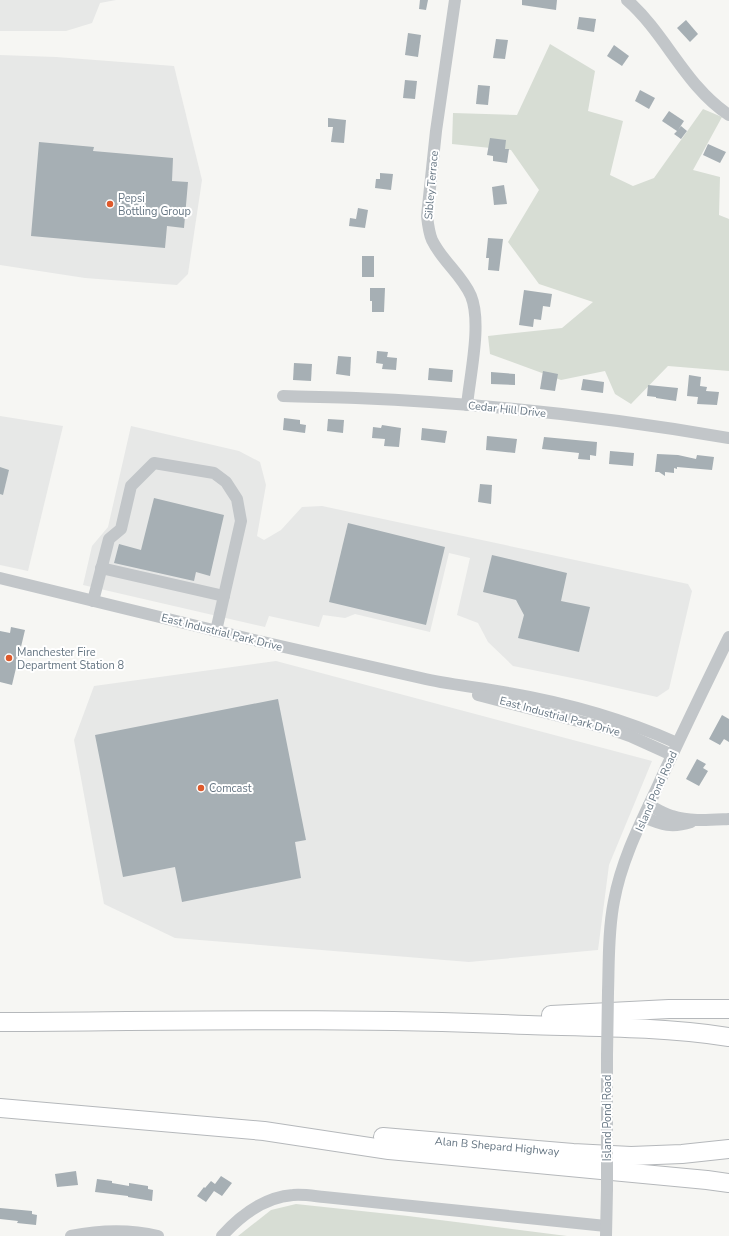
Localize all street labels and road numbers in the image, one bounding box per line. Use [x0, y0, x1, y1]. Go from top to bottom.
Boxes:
street label: Sibley Terrace [421, 150, 442, 220]
street label: Cedar Hill Drive [467, 398, 547, 421]
street label: East Industrial Park Drive [160, 610, 284, 655]
street label: East Industrial Park Drive [498, 693, 622, 740]
street label: Island Pond Road [632, 749, 681, 834]
street label: Island Pond Road [600, 1075, 615, 1161]
street label: Alan B Shepard Highway [434, 1134, 560, 1159]

